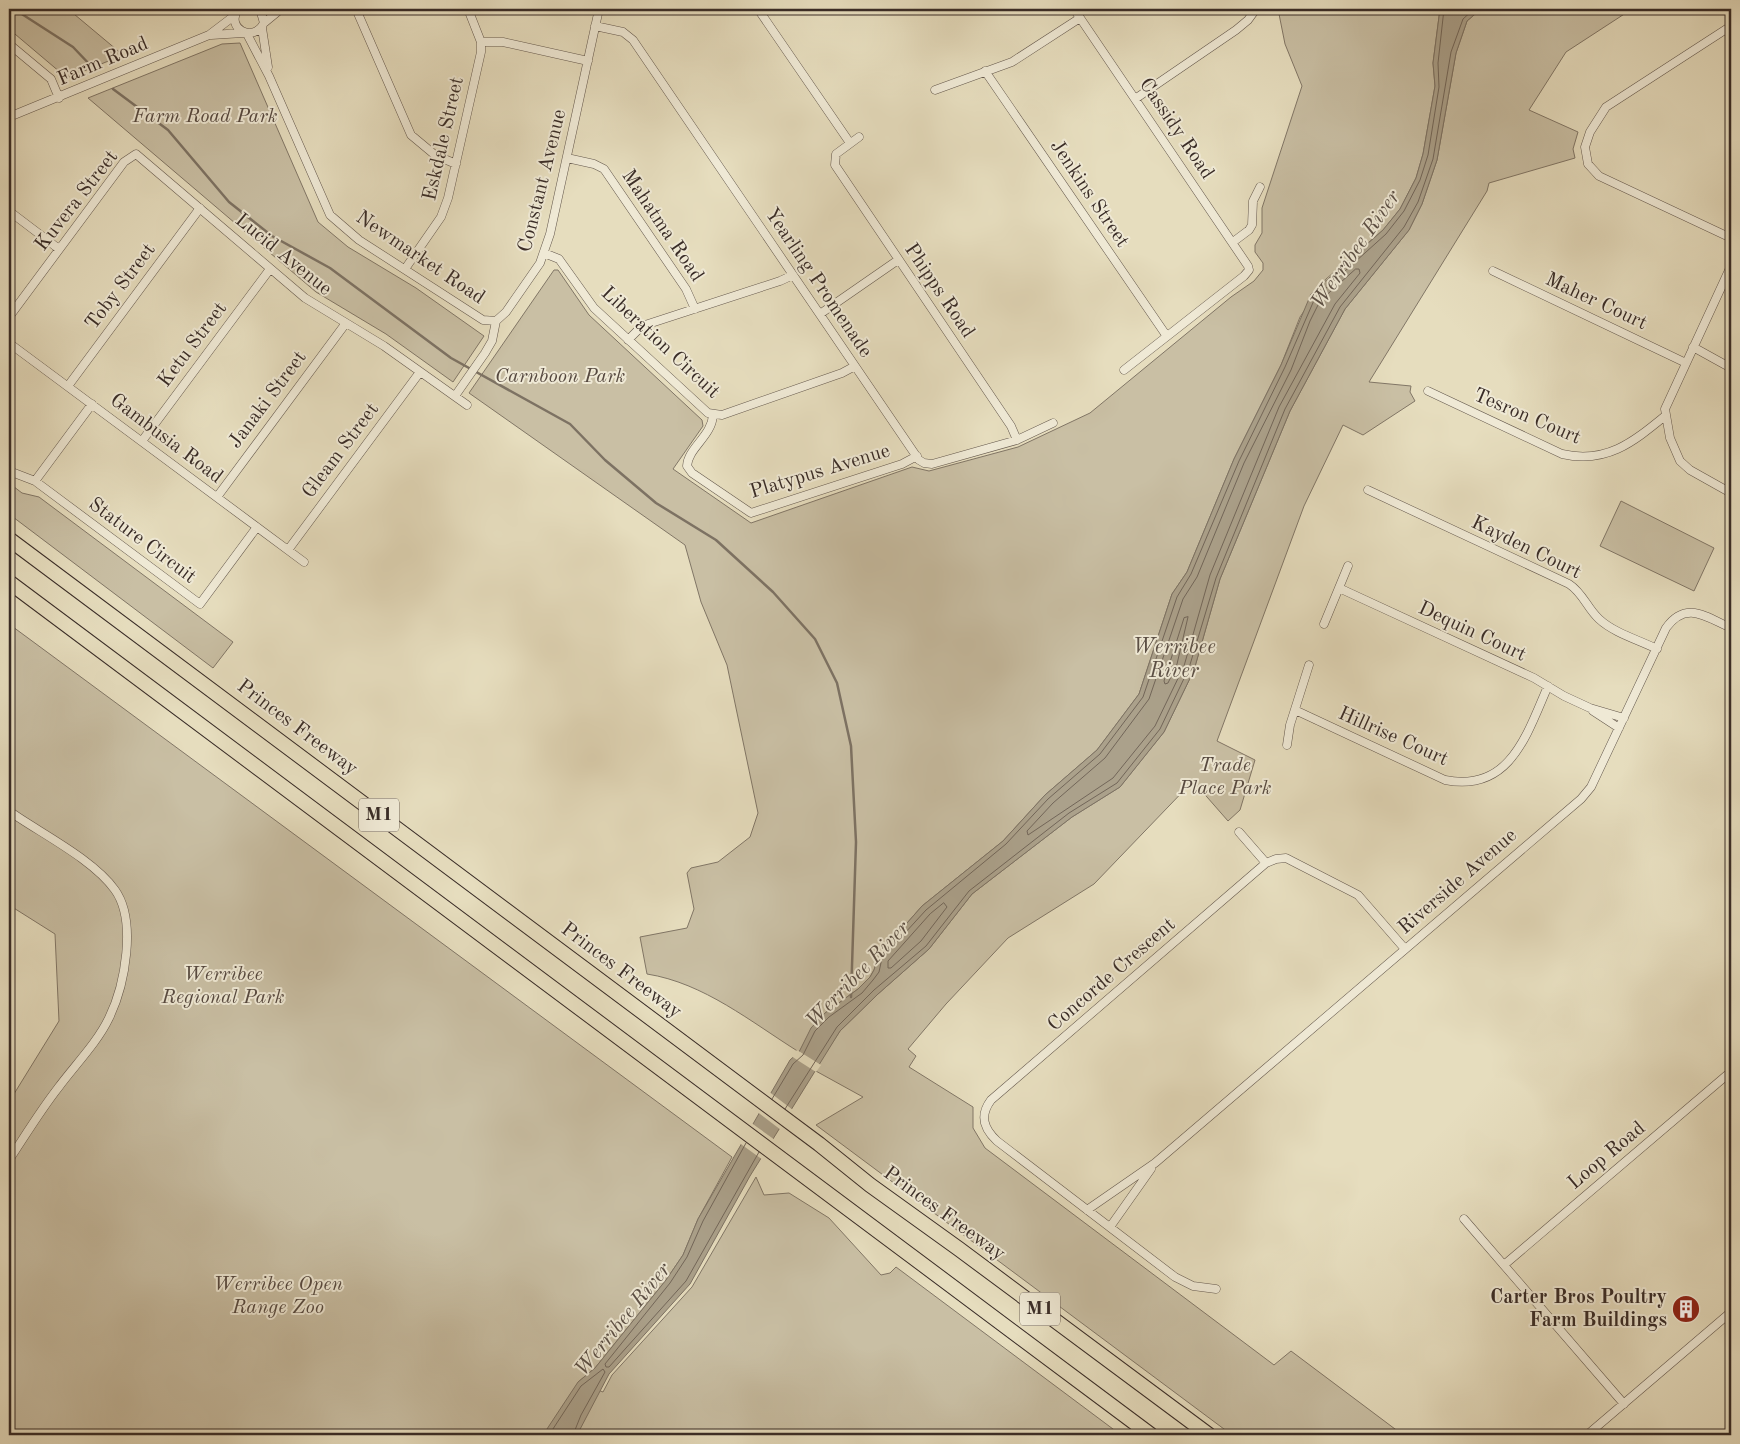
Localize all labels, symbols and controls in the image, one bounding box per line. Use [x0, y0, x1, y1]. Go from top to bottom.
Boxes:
street label: Farm Road [55, 34, 151, 90]
street label: Eskdale Street [420, 75, 468, 203]
street label: Cassidy Road [1135, 75, 1217, 183]
park label: Farm Road Park [131, 107, 278, 127]
street label: Constant Avenue [516, 107, 570, 255]
street label: Jenkins Street [1046, 137, 1132, 251]
street label: Kuvera Street [32, 147, 122, 255]
street label: Mahatma Road [617, 166, 707, 286]
water label: Werribee River [1307, 186, 1405, 313]
street label: Yearling Promenade [761, 205, 875, 361]
street label: Newmarket Road [352, 208, 488, 308]
street label: Lucid Avenue [231, 210, 335, 300]
street label: Toby Street [82, 240, 160, 334]
street label: Phipps Road [900, 240, 978, 342]
street label: Maher Court [1542, 270, 1650, 334]
street label: Liberation Circuit [597, 283, 723, 403]
street label: Ketu Street [155, 299, 231, 391]
street label: Janaki Street [225, 348, 311, 452]
park label: Carnboon Park [495, 367, 625, 387]
street label: Tesron Court [1470, 385, 1584, 449]
street label: Gambusia Road [106, 390, 226, 488]
street label: Gleam Street [299, 400, 383, 502]
street label: Platypus Avenue [748, 441, 892, 503]
street label: Stature Circuit [85, 494, 199, 588]
street label: Kayden Court [1468, 513, 1584, 583]
street label: Dequin Court [1415, 598, 1529, 666]
water label: Werribee River [1132, 637, 1216, 682]
street label: Princes Freeway [233, 676, 361, 780]
street label: Hillrise Court [1335, 704, 1451, 770]
park label: Trade Place Park [1177, 756, 1272, 799]
road number: M1 [359, 798, 399, 832]
street label: Riverside Avenue [1395, 825, 1521, 939]
street label: Concorde Crescent [1045, 915, 1179, 1035]
water label: Werribee River [802, 917, 915, 1032]
street label: Princes Freeway [557, 919, 685, 1023]
park label: Werribee Regional Park [161, 965, 285, 1008]
street label: Loop Road [1565, 1118, 1649, 1194]
street label: Princes Freeway [879, 1163, 1009, 1265]
water label: Werribee River [571, 1259, 676, 1381]
park label: Werribee Open Range Zoo [213, 1275, 343, 1318]
place label: Carter Bros Poultry Farm Buildings [1490, 1288, 1667, 1331]
road number: M1 [1020, 1292, 1060, 1326]
building icon: Carter Bros Poultry Farm Buildings [1671, 1294, 1701, 1324]

